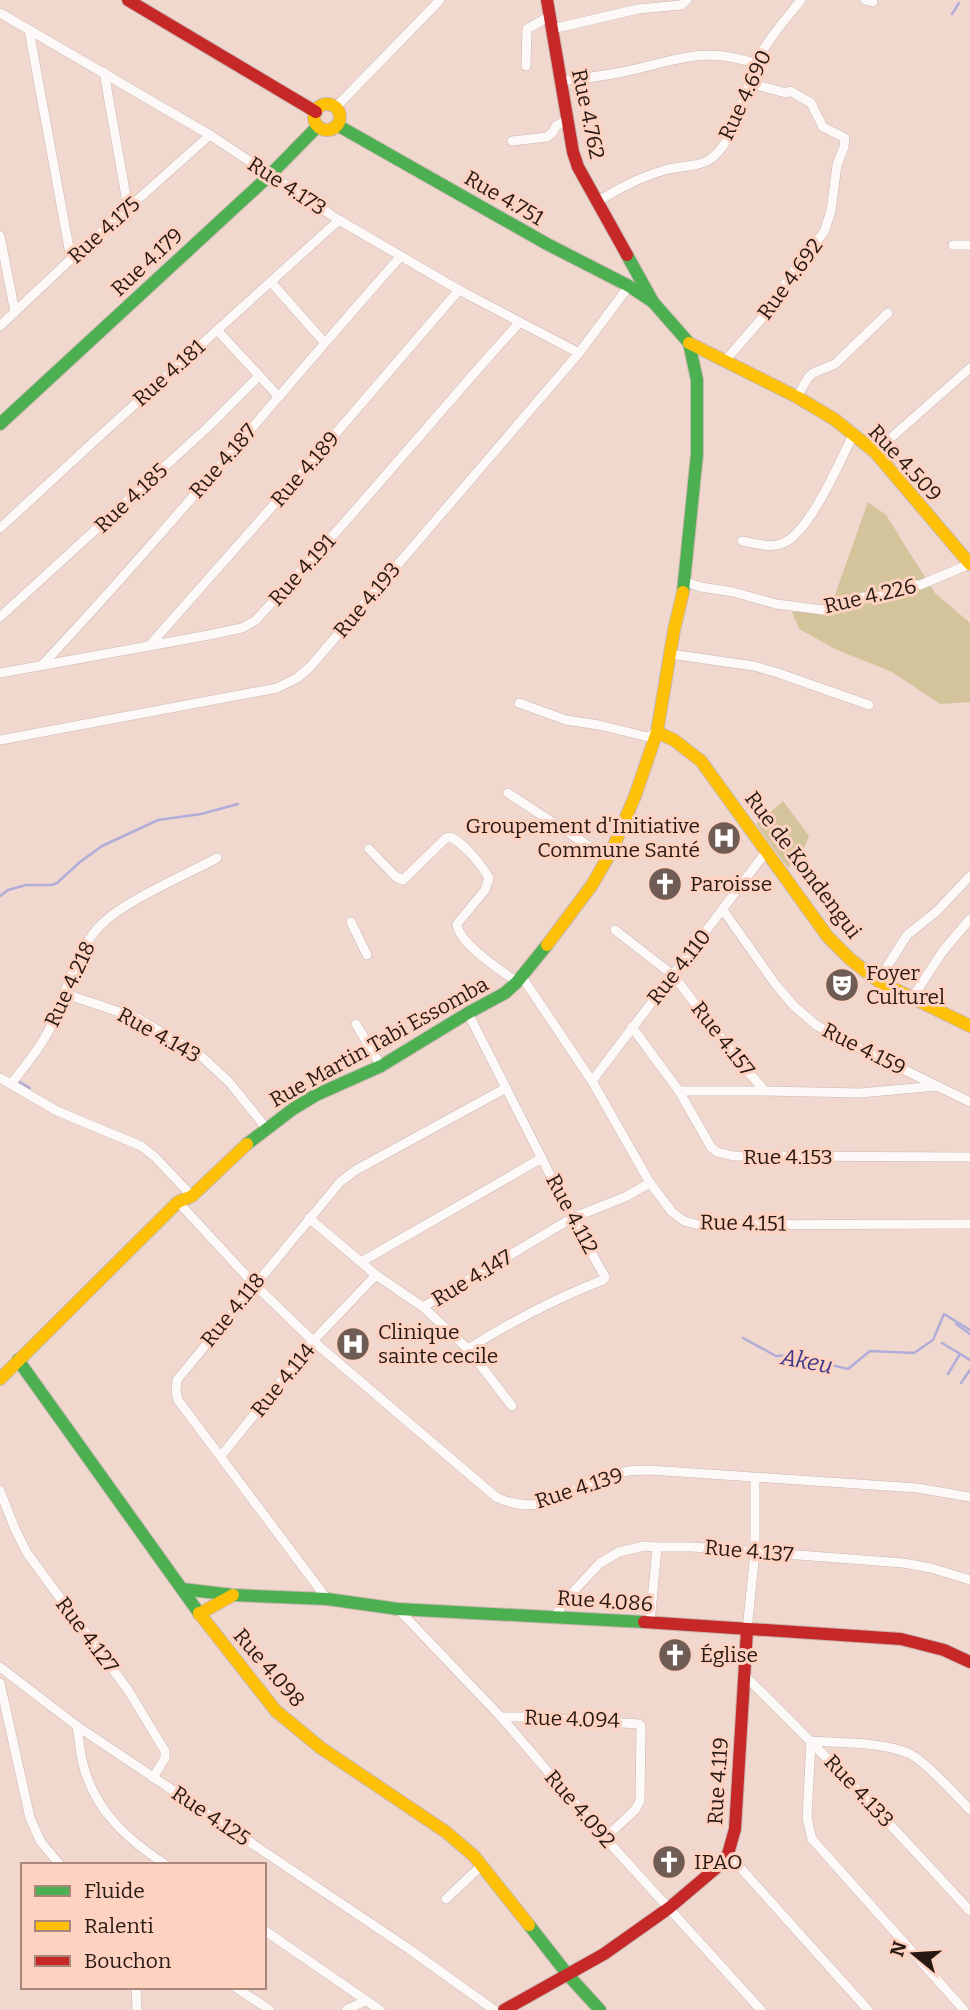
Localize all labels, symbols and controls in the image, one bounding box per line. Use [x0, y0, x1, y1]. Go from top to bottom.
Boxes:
street label: Rue 4.690 [713, 46, 777, 144]
street label: Rue 4.762 [566, 67, 610, 161]
street label: Rue 4.173 [243, 151, 331, 221]
street label: Rue 4.751 [460, 165, 549, 231]
street label: Rue 4.175 [63, 191, 145, 269]
street label: Rue 4.179 [106, 222, 188, 302]
street label: Rue 4.692 [752, 233, 828, 325]
street label: Rue 4.181 [128, 334, 211, 412]
street label: Rue 4.187 [184, 418, 263, 503]
street label: Rue 4.509 [863, 419, 947, 507]
street label: Rue 4.189 [265, 426, 345, 512]
street label: Rue 4.185 [89, 458, 173, 538]
street label: Rue 4.191 [263, 528, 341, 611]
street label: Rue 4.193 [328, 557, 406, 643]
street label: Rue 4.226 [821, 573, 919, 619]
street label: Rue de Kondengui [739, 786, 867, 944]
place label: Groupement d'Initiative Commune Santé [465, 813, 700, 863]
hospital icon: Groupement d'Initiative Commune Santé [705, 819, 743, 857]
church icon: Paroisse [646, 865, 684, 903]
place label: Paroisse [690, 871, 772, 897]
street label: Rue 4.110 [641, 924, 717, 1010]
street label: Rue 4.218 [39, 937, 101, 1031]
place label: Foyer Culturel [866, 960, 945, 1010]
theatre icon: Foyer Culturel [823, 966, 861, 1004]
street label: Rue Martin Tabi Essomba [265, 971, 493, 1113]
street label: Rue 4.157 [686, 996, 761, 1082]
street label: Rue 4.143 [113, 1002, 205, 1068]
street label: Rue 4.159 [818, 1017, 910, 1081]
street label: Rue 4.153 [743, 1144, 833, 1170]
street label: Rue 4.112 [540, 1170, 604, 1258]
street label: Rue 4.151 [700, 1209, 787, 1237]
street label: Rue 4.147 [427, 1244, 517, 1312]
street label: Rue 4.118 [195, 1268, 271, 1352]
place label: Clinique sainte cecile [378, 1319, 498, 1369]
hospital icon: Clinique sainte cecile [334, 1325, 372, 1363]
street label: Rue 4.114 [245, 1338, 321, 1422]
water label: Akeu [778, 1342, 835, 1380]
street label: Rue 4.139 [532, 1462, 626, 1514]
street label: Rue 4.137 [703, 1534, 795, 1568]
street label: Rue 4.086 [556, 1585, 654, 1617]
street label: Rue 4.127 [50, 1592, 124, 1679]
street label: Rue 4.098 [228, 1623, 310, 1713]
church icon: Église [656, 1636, 694, 1674]
place label: Église [700, 1642, 758, 1668]
street label: Rue 4.094 [524, 1704, 620, 1734]
street label: Rue 4.119 [702, 1736, 734, 1826]
street label: Rue 4.133 [819, 1749, 899, 1833]
street label: Rue 4.092 [539, 1765, 621, 1853]
street label: Rue 4.125 [167, 1780, 255, 1852]
church icon: IPAO [650, 1843, 688, 1881]
place label: IPAO [694, 1849, 743, 1875]
legend [21, 1863, 266, 1989]
text: Fluide [84, 1878, 145, 1904]
text: Ralenti [84, 1913, 154, 1939]
north arrow [879, 1919, 949, 1989]
text: N [885, 1938, 912, 1959]
text: Bouchon [84, 1948, 171, 1974]

